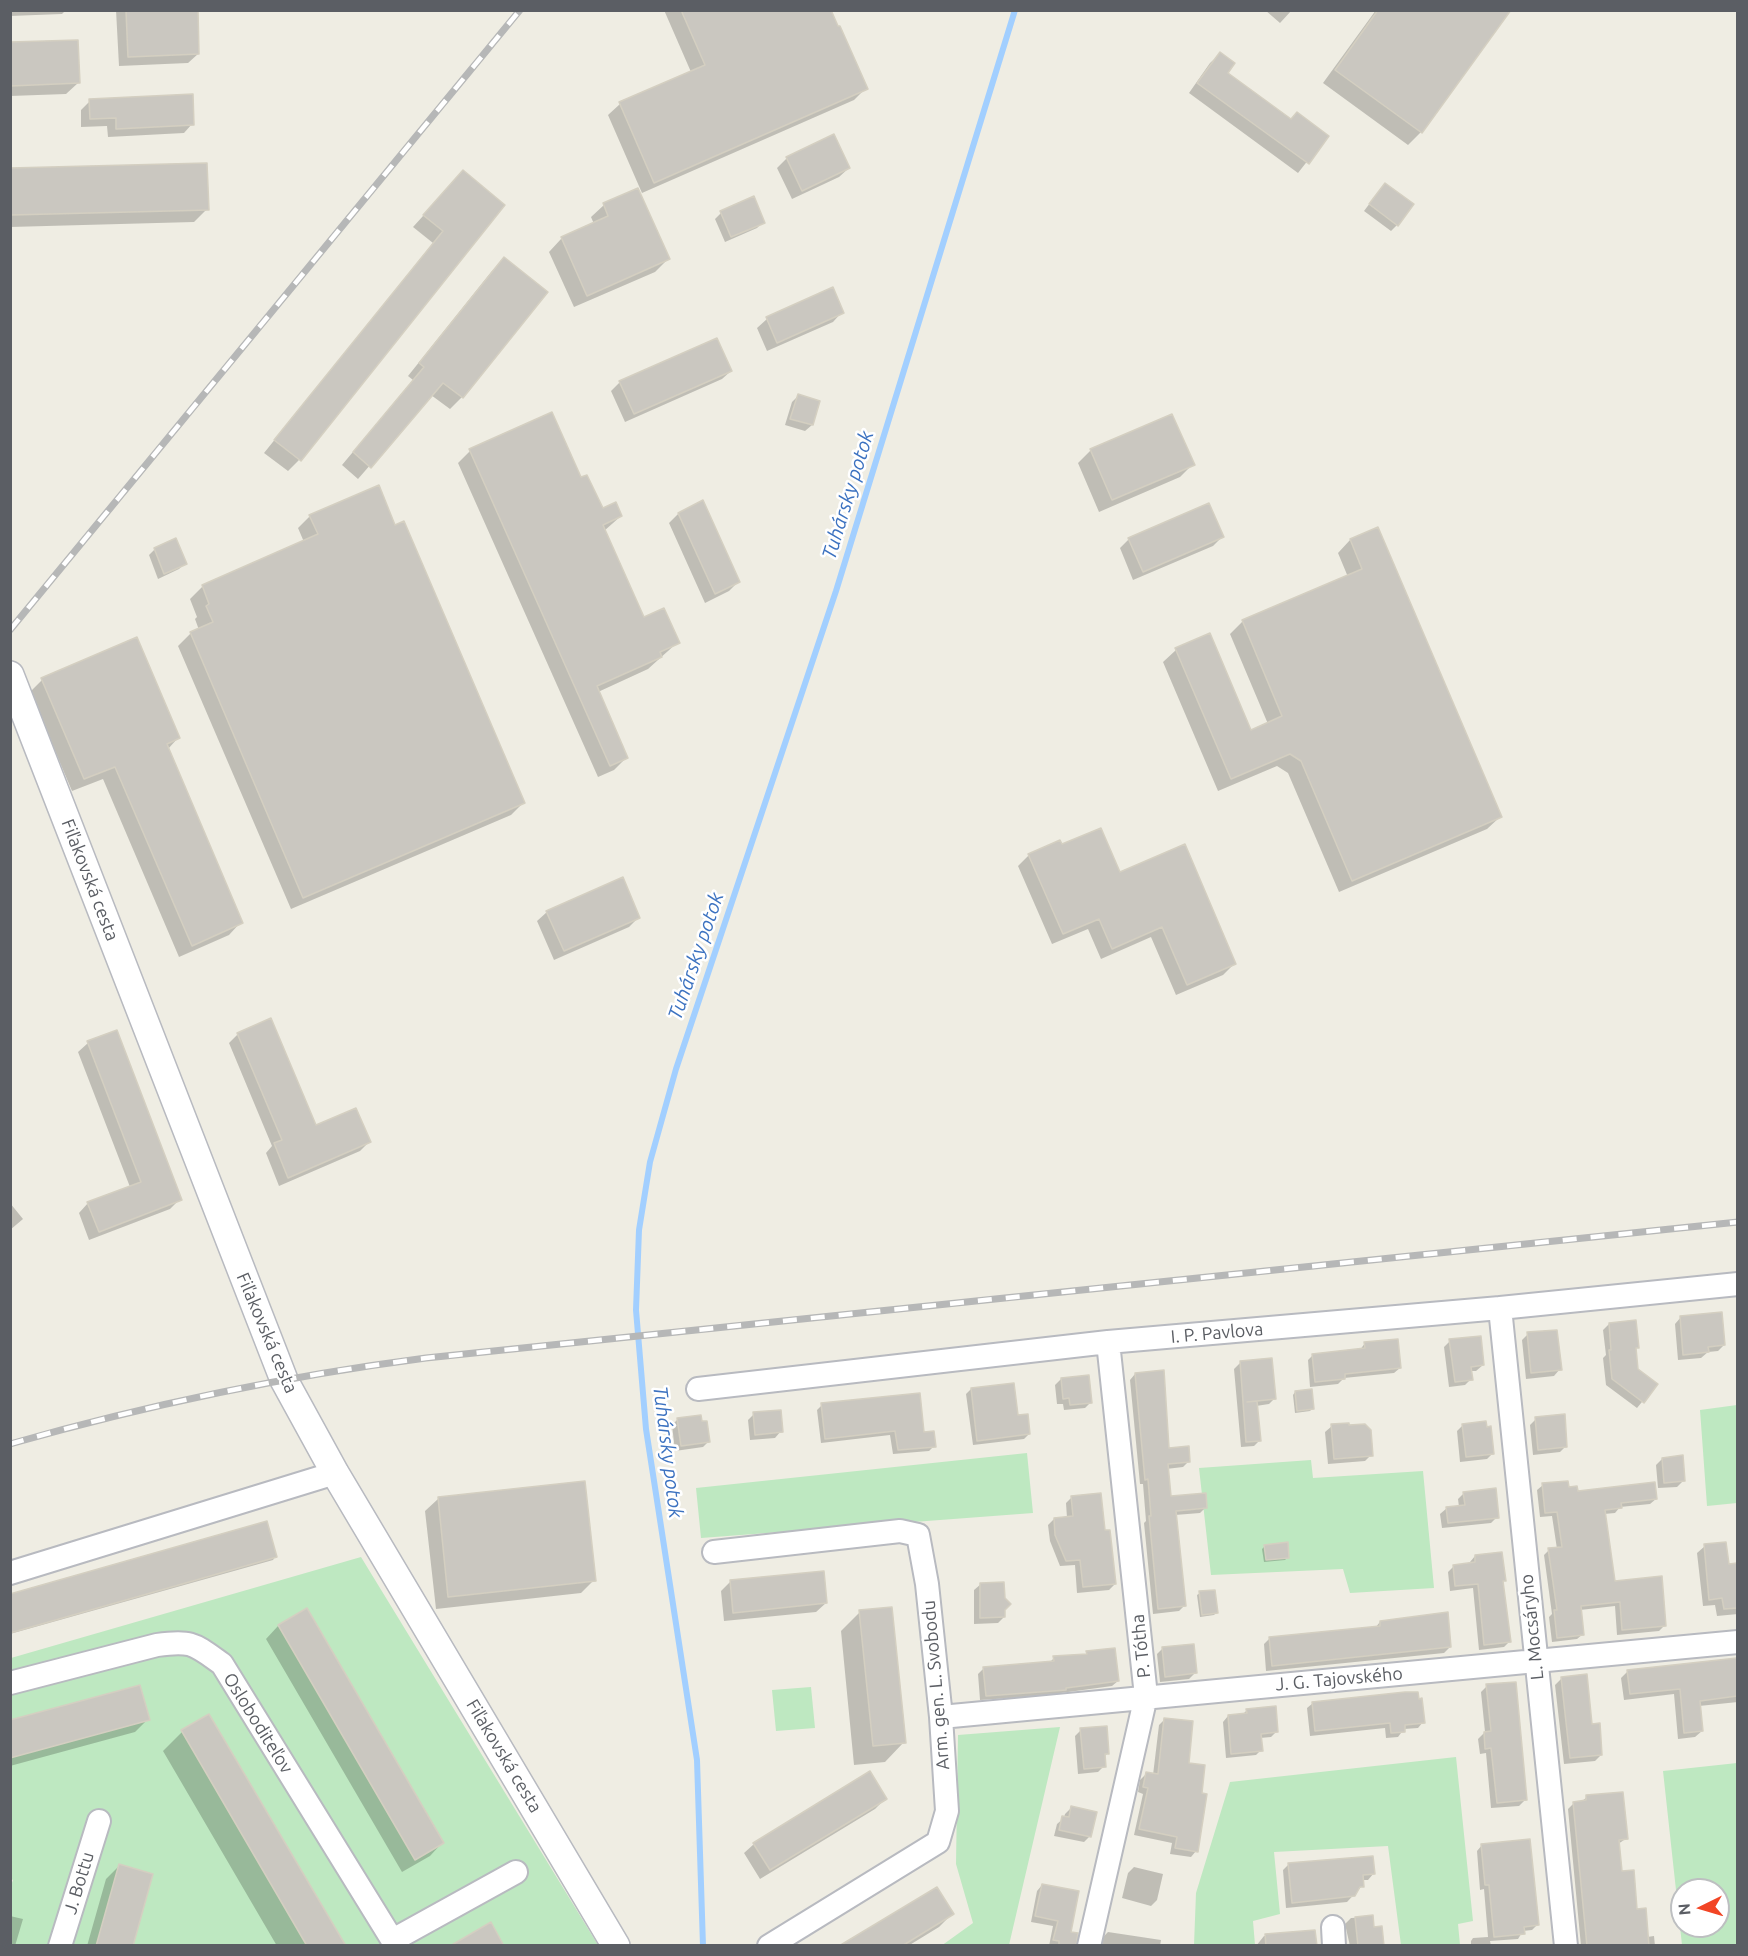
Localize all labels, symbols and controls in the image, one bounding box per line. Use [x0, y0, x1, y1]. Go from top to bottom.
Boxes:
water label: Tuhársky potok [817, 428, 879, 562]
street label: Fiľakovská cesta [57, 816, 123, 944]
water label: Tuhársky potok [663, 889, 729, 1023]
street label: Fiľakovská cesta [232, 1270, 302, 1396]
street label: I. P. Pavlova [1170, 1318, 1264, 1348]
water label: Tuhársky potok [648, 1384, 688, 1520]
street label: L. Mocsáryho [1516, 1573, 1548, 1681]
street label: Arm. gen. L. Svobodu [918, 1599, 954, 1771]
street label: P. Tótha [1127, 1613, 1155, 1679]
street label: J. G. Tajovského [1274, 1663, 1404, 1695]
street label: Osloboditeľov [219, 1669, 297, 1777]
street label: Fiľakovská cesta [462, 1695, 546, 1817]
street label: J. Bottu [59, 1849, 99, 1917]
north arrow [1670, 1878, 1730, 1938]
text: N [1675, 1903, 1694, 1916]

